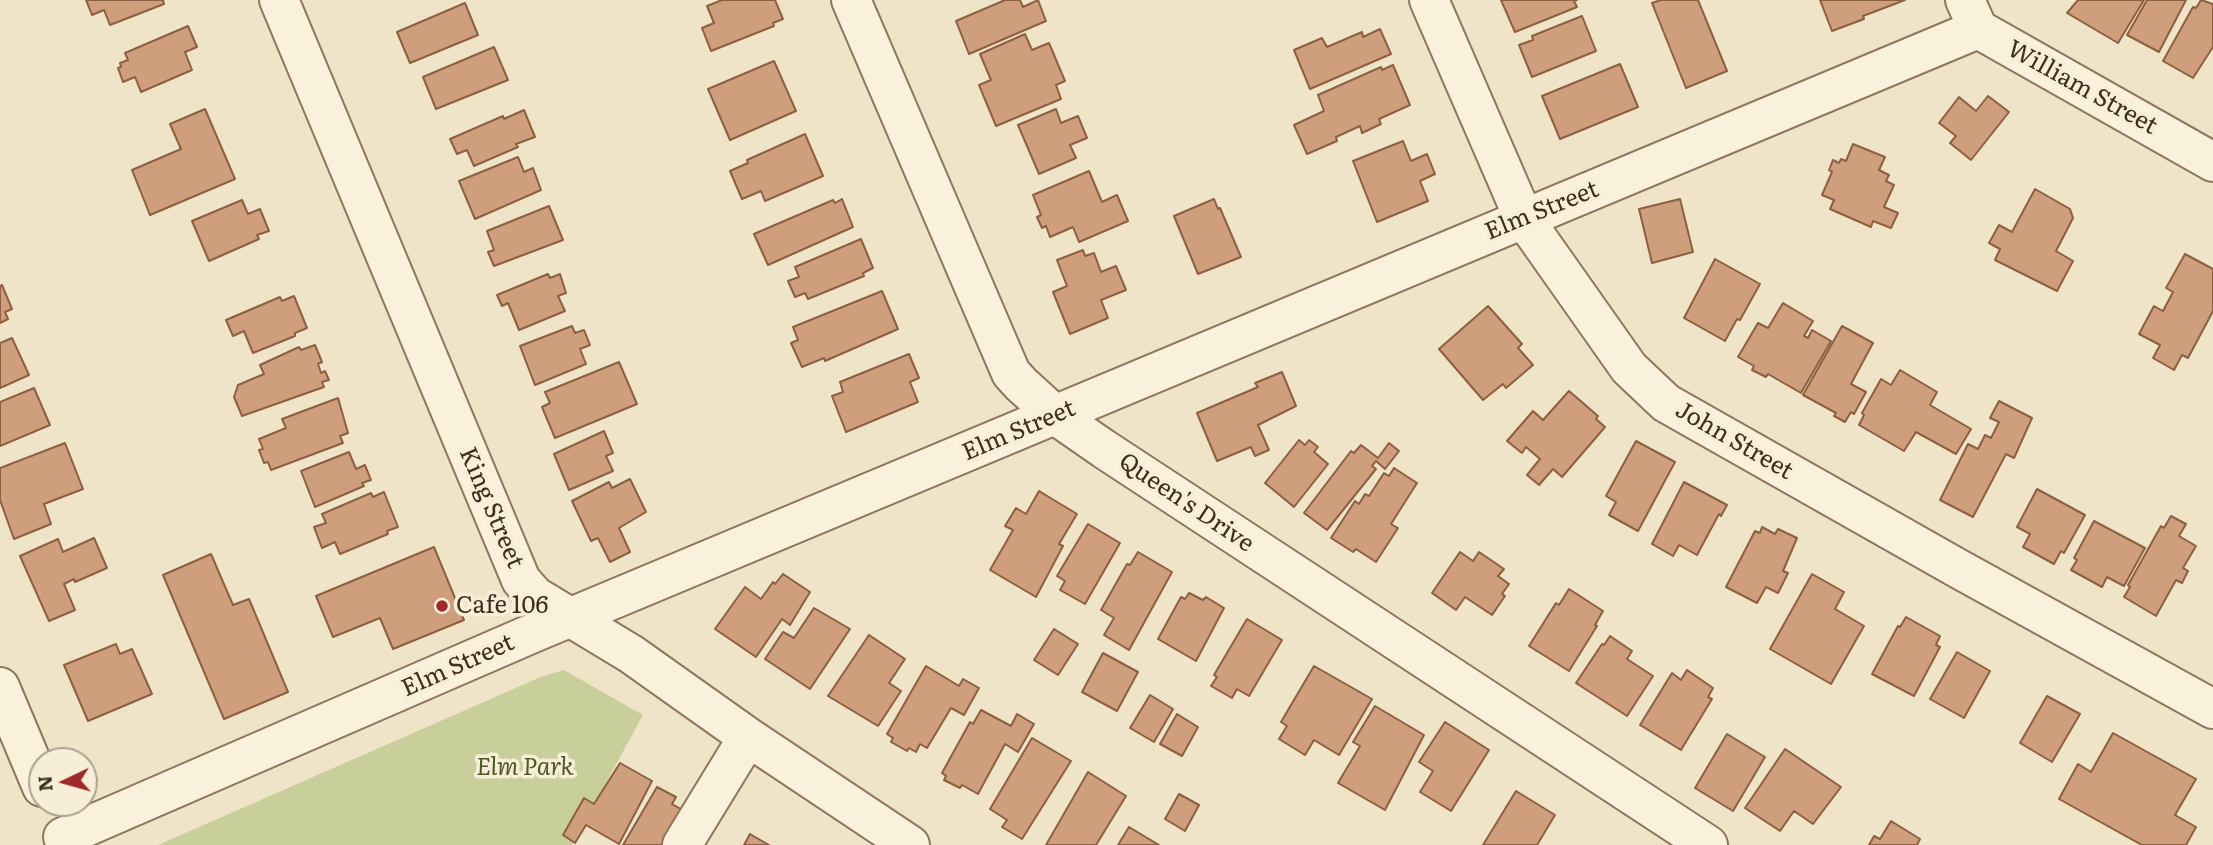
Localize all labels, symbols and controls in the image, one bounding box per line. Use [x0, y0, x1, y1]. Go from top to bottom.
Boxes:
street label: William Street [2002, 35, 2162, 141]
street label: Elm Street [1481, 175, 1603, 247]
street label: Elm Street [958, 394, 1080, 468]
street label: John Street [1670, 396, 1798, 486]
street label: King Street [453, 443, 529, 573]
street label: Queen's Drive [1113, 447, 1259, 559]
place label: Cafe 106 [456, 592, 548, 620]
marker: Cafe 106 [434, 598, 450, 614]
street label: Elm Street [397, 628, 519, 704]
north arrow [28, 747, 98, 817]
park label: Elm Park [476, 754, 574, 782]
text: N [29, 774, 59, 793]

